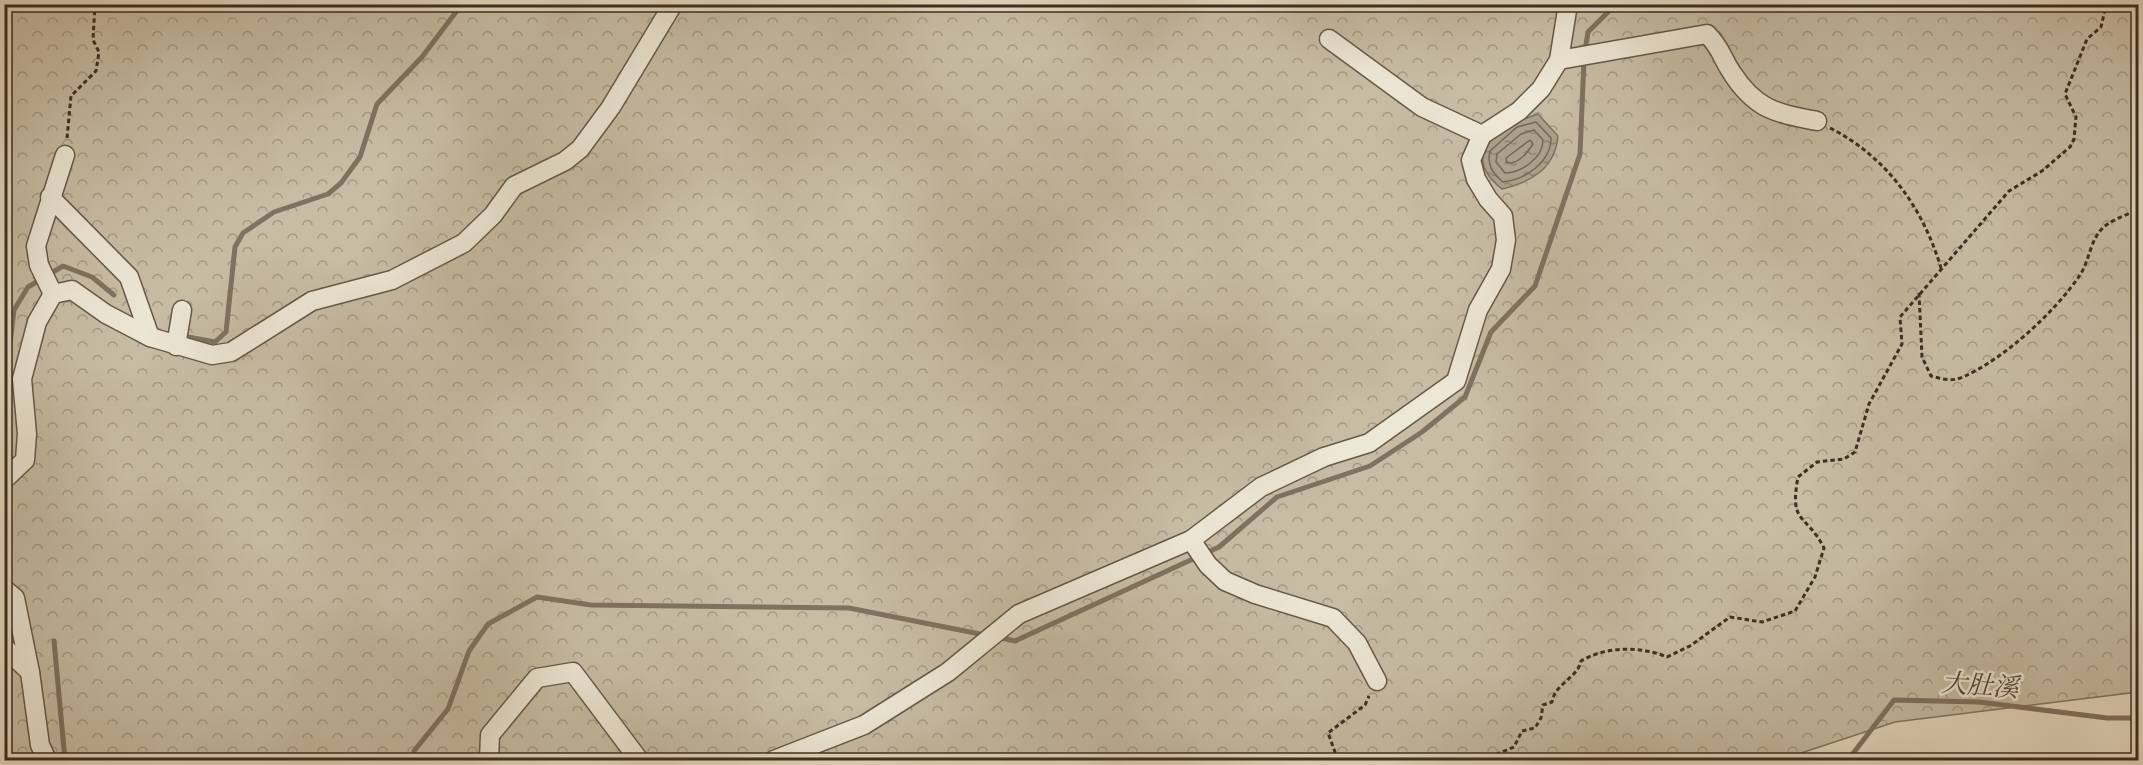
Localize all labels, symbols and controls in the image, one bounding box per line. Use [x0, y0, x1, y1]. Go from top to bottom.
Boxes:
water label: 大肚溪 [1940, 667, 2023, 706]

